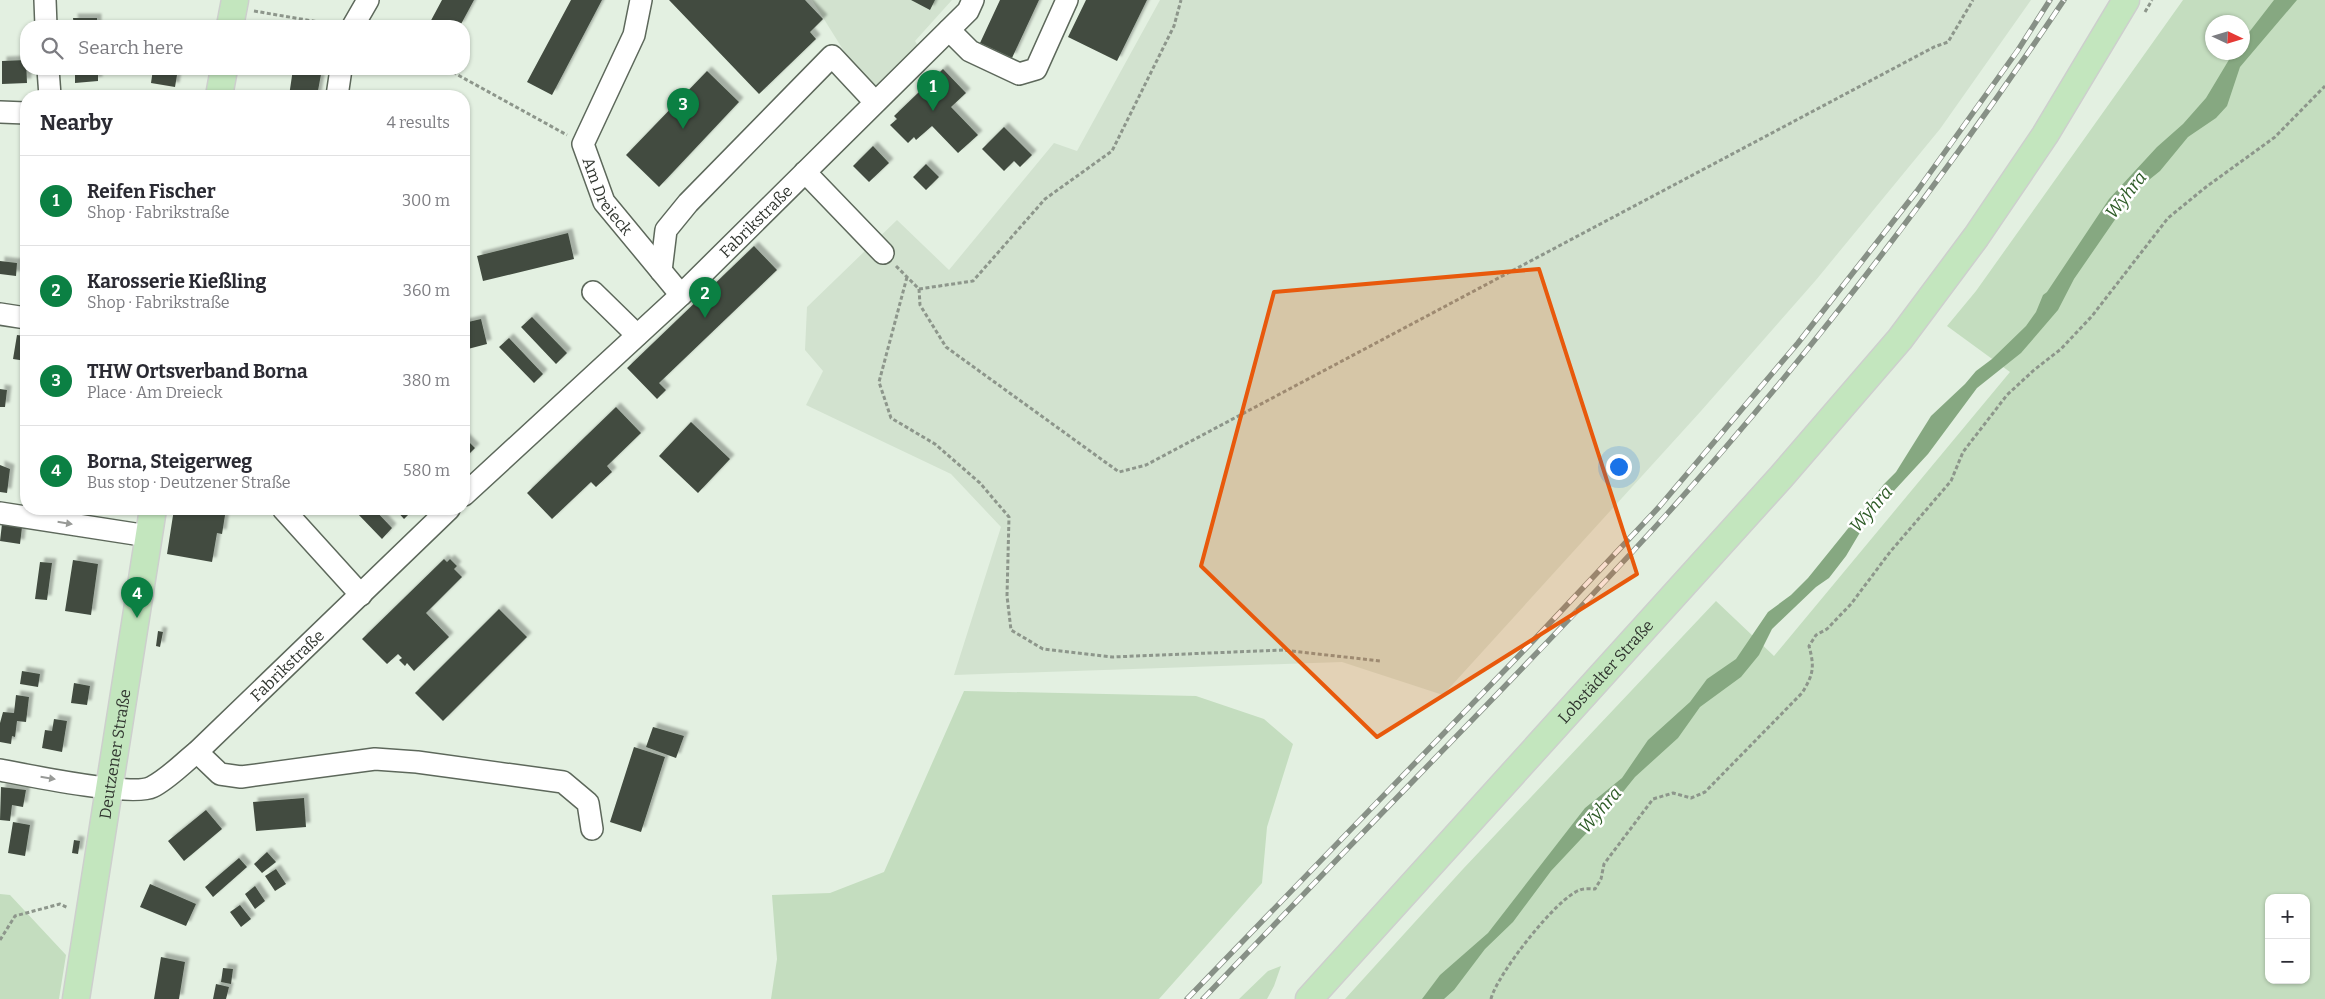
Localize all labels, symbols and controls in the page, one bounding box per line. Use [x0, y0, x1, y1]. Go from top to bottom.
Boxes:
north arrow [2205, 15, 2250, 60]
search box [20, 20, 470, 75]
icon: search [38, 34, 66, 62]
text: Search here [78, 36, 183, 59]
pin: 1 [917, 70, 949, 111]
pin: 3 [667, 88, 699, 129]
text: Nearby [40, 110, 113, 136]
text: 4 results [387, 113, 450, 132]
street label: Am Dreieck [579, 155, 636, 239]
water label: Wyhra [2101, 167, 2151, 223]
text: Reifen Fischer [87, 180, 216, 203]
street label: Fabrikstraße [716, 182, 796, 262]
text: 1 [53, 191, 59, 210]
text: 300 m [402, 191, 450, 210]
text: Shop · Fabrikstraße [87, 203, 230, 222]
text: Karosserie Kießling [87, 270, 266, 293]
pin: 2 [689, 277, 721, 318]
text: 2 [51, 281, 61, 300]
text: 360 m [403, 281, 450, 300]
text: Shop · Fabrikstraße [87, 293, 230, 312]
text: THW Ortsverband Borna [87, 360, 308, 383]
text: 3 [51, 371, 61, 390]
text: 380 m [403, 371, 450, 390]
text: Place · Am Dreieck [87, 383, 223, 402]
text: Borna, Steigerweg [87, 450, 252, 473]
your location [1606, 454, 1632, 480]
text: 4 [51, 461, 61, 480]
text: 580 m [403, 461, 450, 480]
text: Bus stop · Deutzener Straße [87, 473, 291, 492]
water label: Wyhra [1845, 481, 1897, 537]
one-way arrow [58, 519, 74, 527]
pin: 4 [121, 577, 153, 618]
street label: Lobstädter Straße [1554, 616, 1657, 727]
street label: Fabrikstraße [247, 626, 328, 705]
street label: Deutzener Straße [95, 688, 135, 820]
one-way arrow [40, 774, 56, 782]
water label: Wyhra [1574, 782, 1626, 838]
map controls [2265, 894, 2310, 984]
button: + [2265, 894, 2310, 939]
button: − [2265, 939, 2310, 984]

